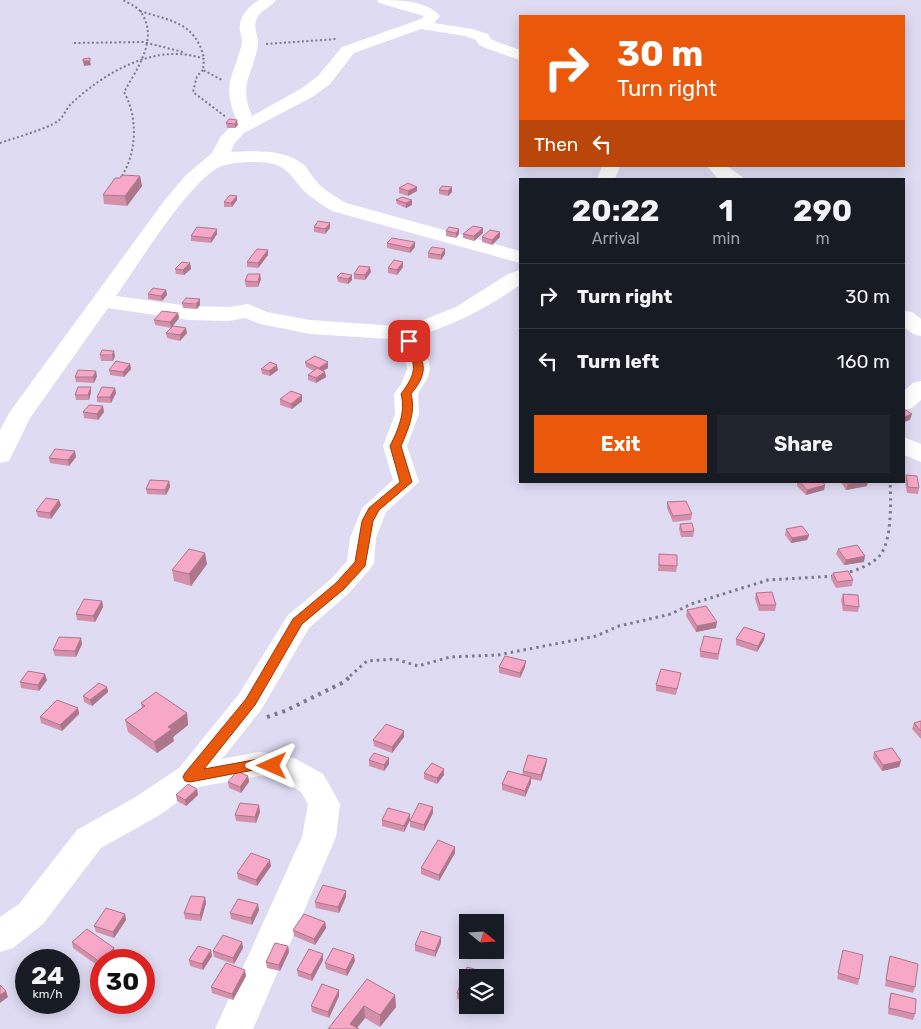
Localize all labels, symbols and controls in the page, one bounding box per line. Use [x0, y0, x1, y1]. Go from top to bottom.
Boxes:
text: 30 m [617, 33, 703, 75]
icon: right [534, 35, 599, 100]
text: Turn right [617, 75, 717, 102]
icon: left [588, 130, 616, 158]
text: Then [534, 133, 578, 156]
text: 20:22 [572, 193, 660, 229]
text: 1 [719, 193, 734, 229]
text: 290 [793, 193, 852, 229]
text: Arrival [592, 229, 640, 248]
text: min [712, 229, 740, 248]
text: m [815, 229, 830, 248]
icon: right [534, 282, 562, 310]
text: Turn right [577, 285, 672, 308]
text: 30 m [845, 285, 890, 308]
pin [388, 320, 430, 362]
icon: arrive [395, 327, 423, 355]
icon: left [534, 347, 562, 375]
text: Turn left [577, 350, 659, 373]
text: 160 m [837, 350, 890, 373]
button: Exit [534, 415, 707, 473]
button: Share [717, 415, 890, 473]
position arrow [245, 739, 297, 791]
north arrow [459, 914, 504, 959]
map controls [459, 914, 504, 1014]
speed limit sign: 30 [90, 949, 155, 1014]
text: 24 [31, 961, 64, 990]
button: layers [459, 969, 504, 1014]
text: km/h [33, 987, 62, 1001]

